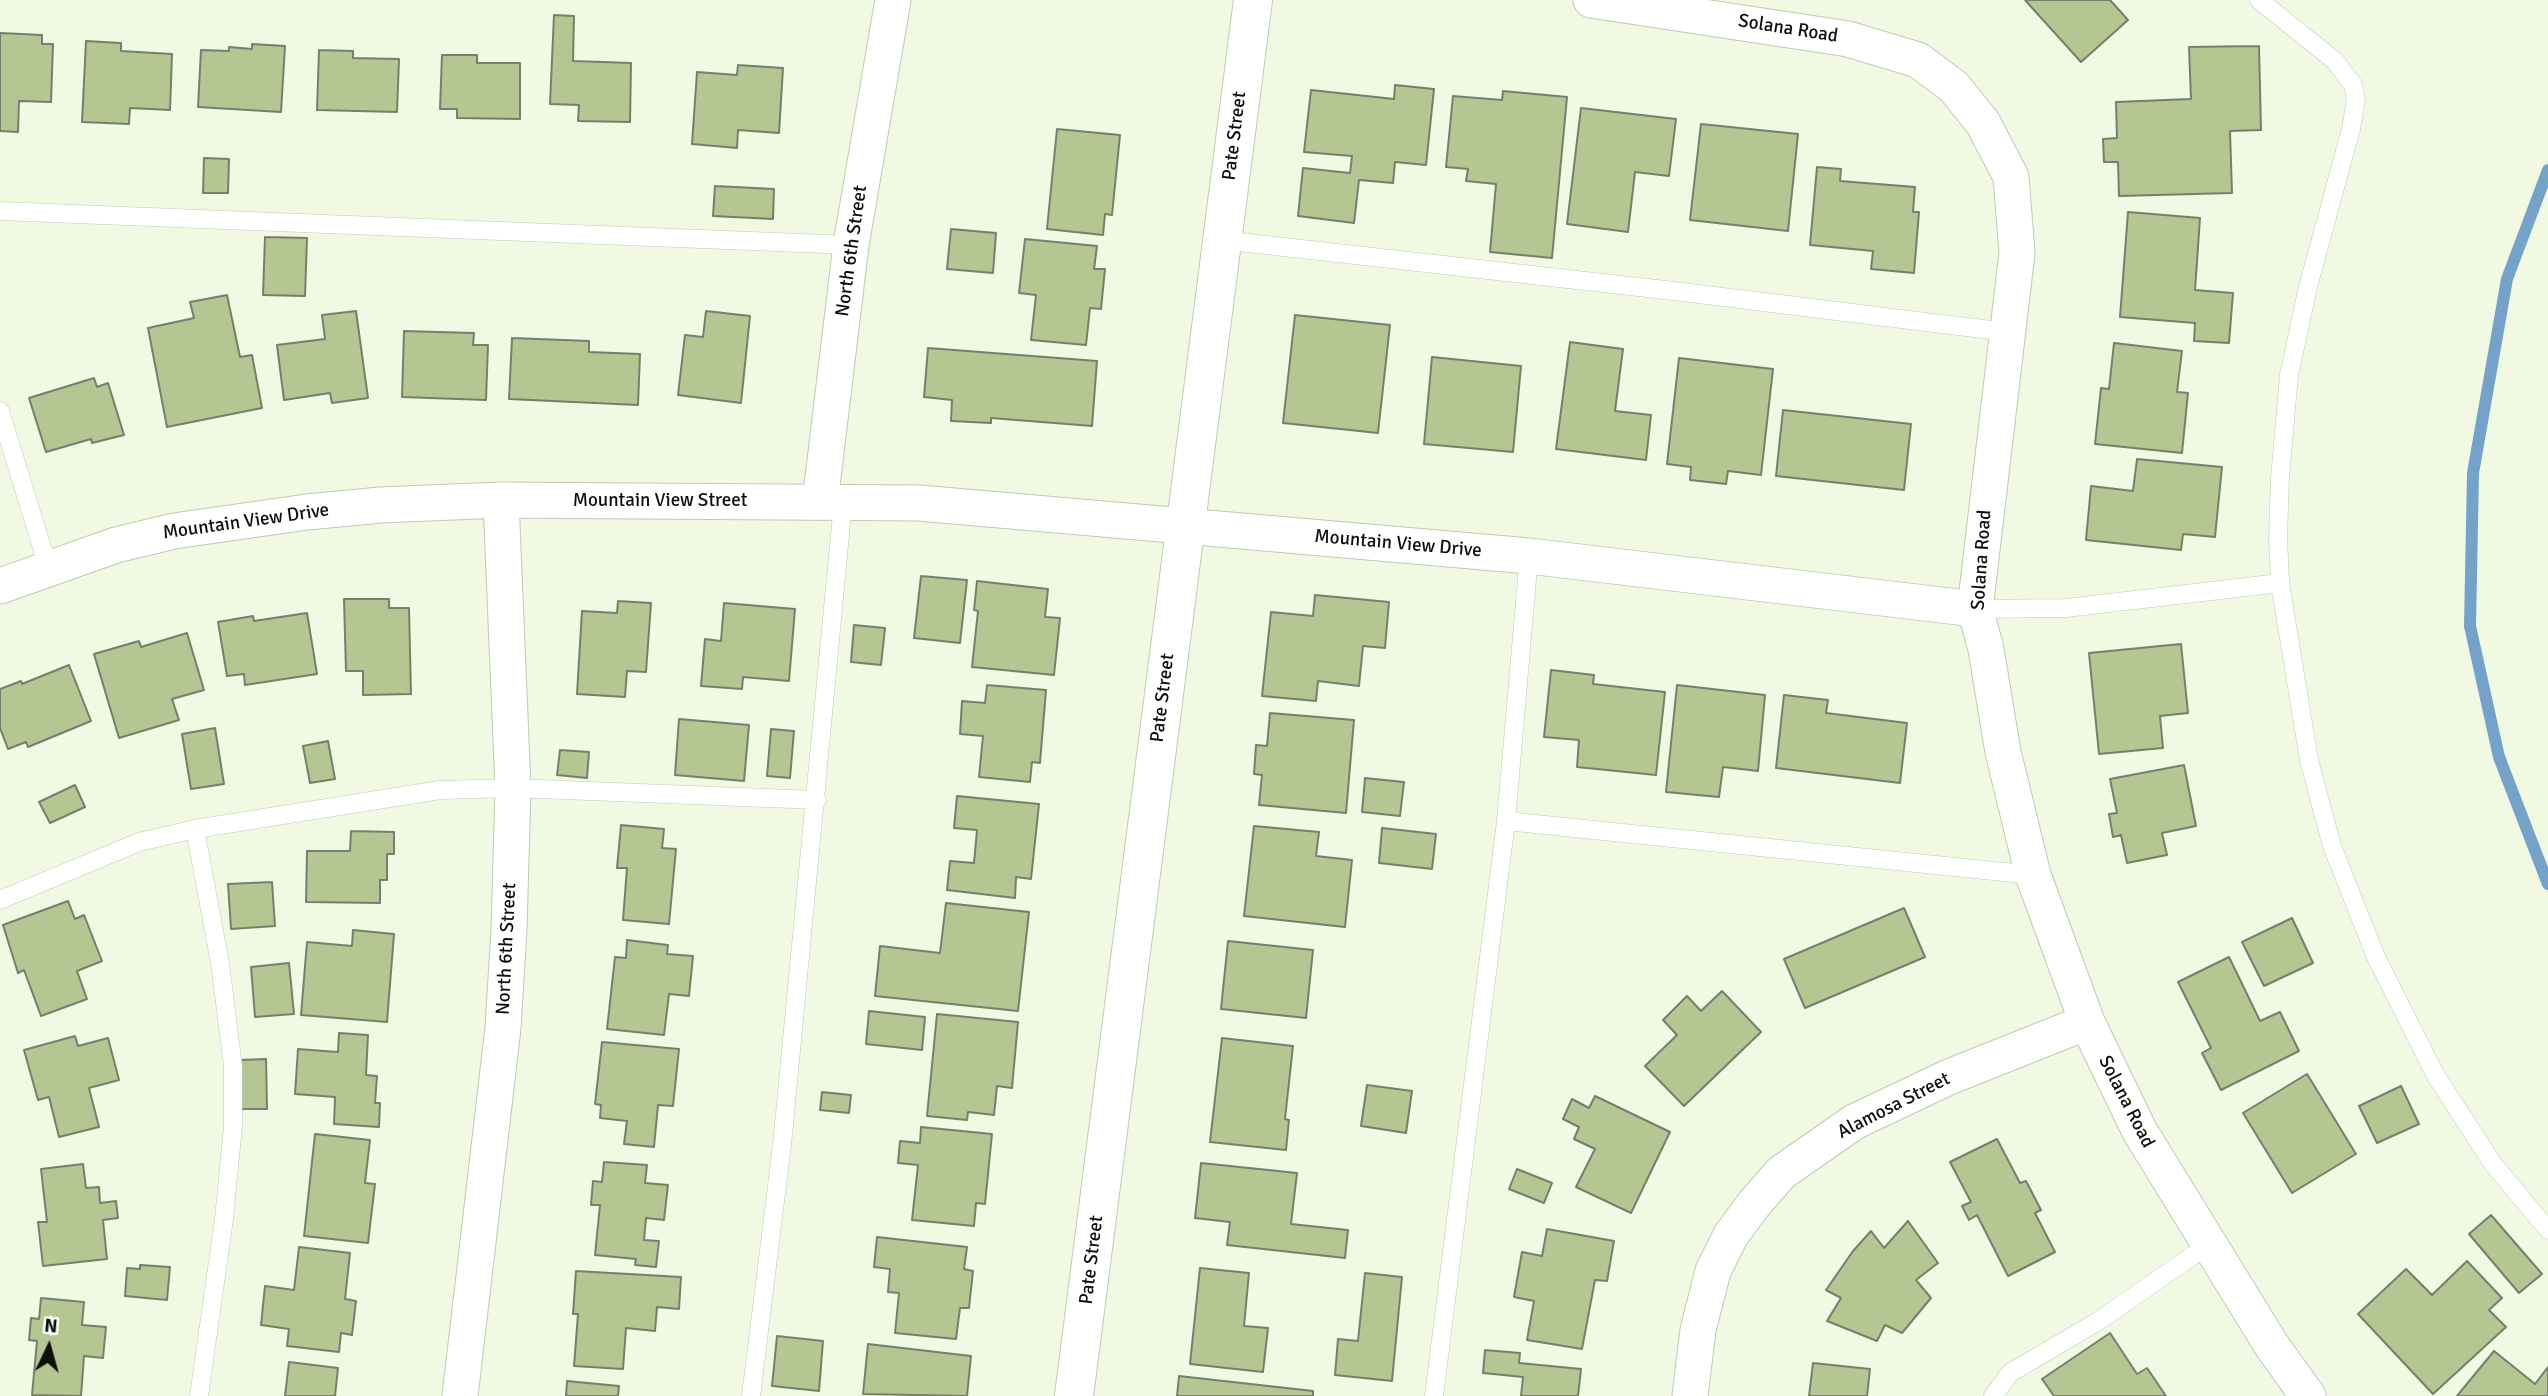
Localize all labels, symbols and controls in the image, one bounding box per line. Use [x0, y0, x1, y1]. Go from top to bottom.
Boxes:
street label: Solana Road [1737, 10, 1839, 48]
street label: Pate Street [1218, 90, 1252, 182]
street label: North 6th Street [832, 184, 872, 318]
street label: Mountain View Street [573, 490, 747, 512]
street label: Mountain View Drive [161, 499, 331, 545]
street label: Solana Road [1967, 509, 1997, 611]
street label: Mountain View Drive [1313, 525, 1483, 563]
street label: Pate Street [1146, 652, 1180, 744]
street label: North 6th Street [492, 882, 522, 1016]
street label: Solana Road [2093, 1052, 2159, 1152]
street label: Alamosa Street [1834, 1068, 1954, 1144]
street label: Pate Street [1075, 1214, 1109, 1306]
north arrow [14, 1312, 84, 1382]
text: N [43, 1314, 58, 1339]

